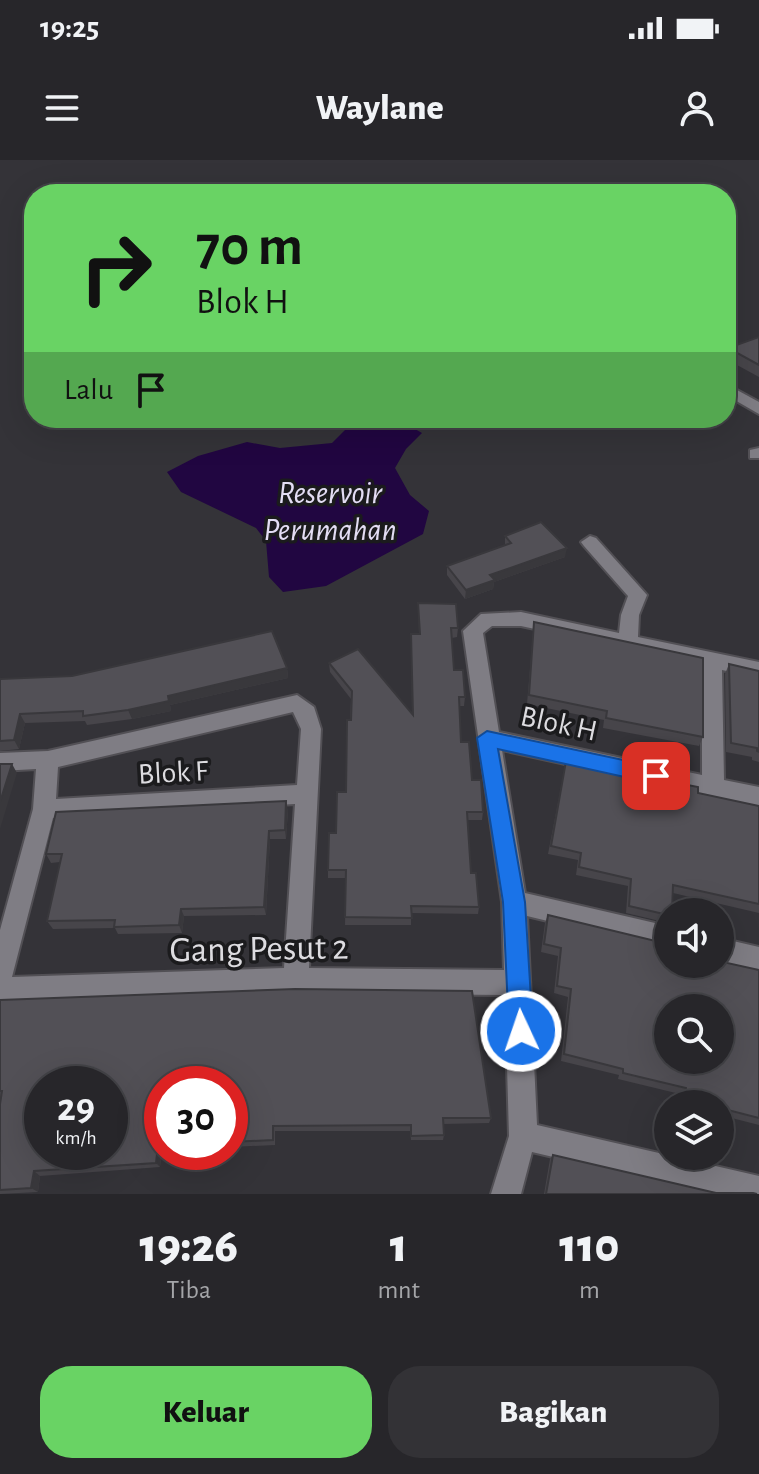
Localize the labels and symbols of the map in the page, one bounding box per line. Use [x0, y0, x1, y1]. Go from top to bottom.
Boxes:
water label: Reservoir Perumahan [263, 477, 397, 546]
street label: Blok H [518, 701, 600, 747]
pin [622, 742, 690, 810]
street label: Blok F [137, 756, 210, 790]
street label: Gang Pesut 2 [169, 929, 349, 969]
position arrow [479, 989, 563, 1073]
speed limit sign: 30 [144, 1066, 248, 1170]

